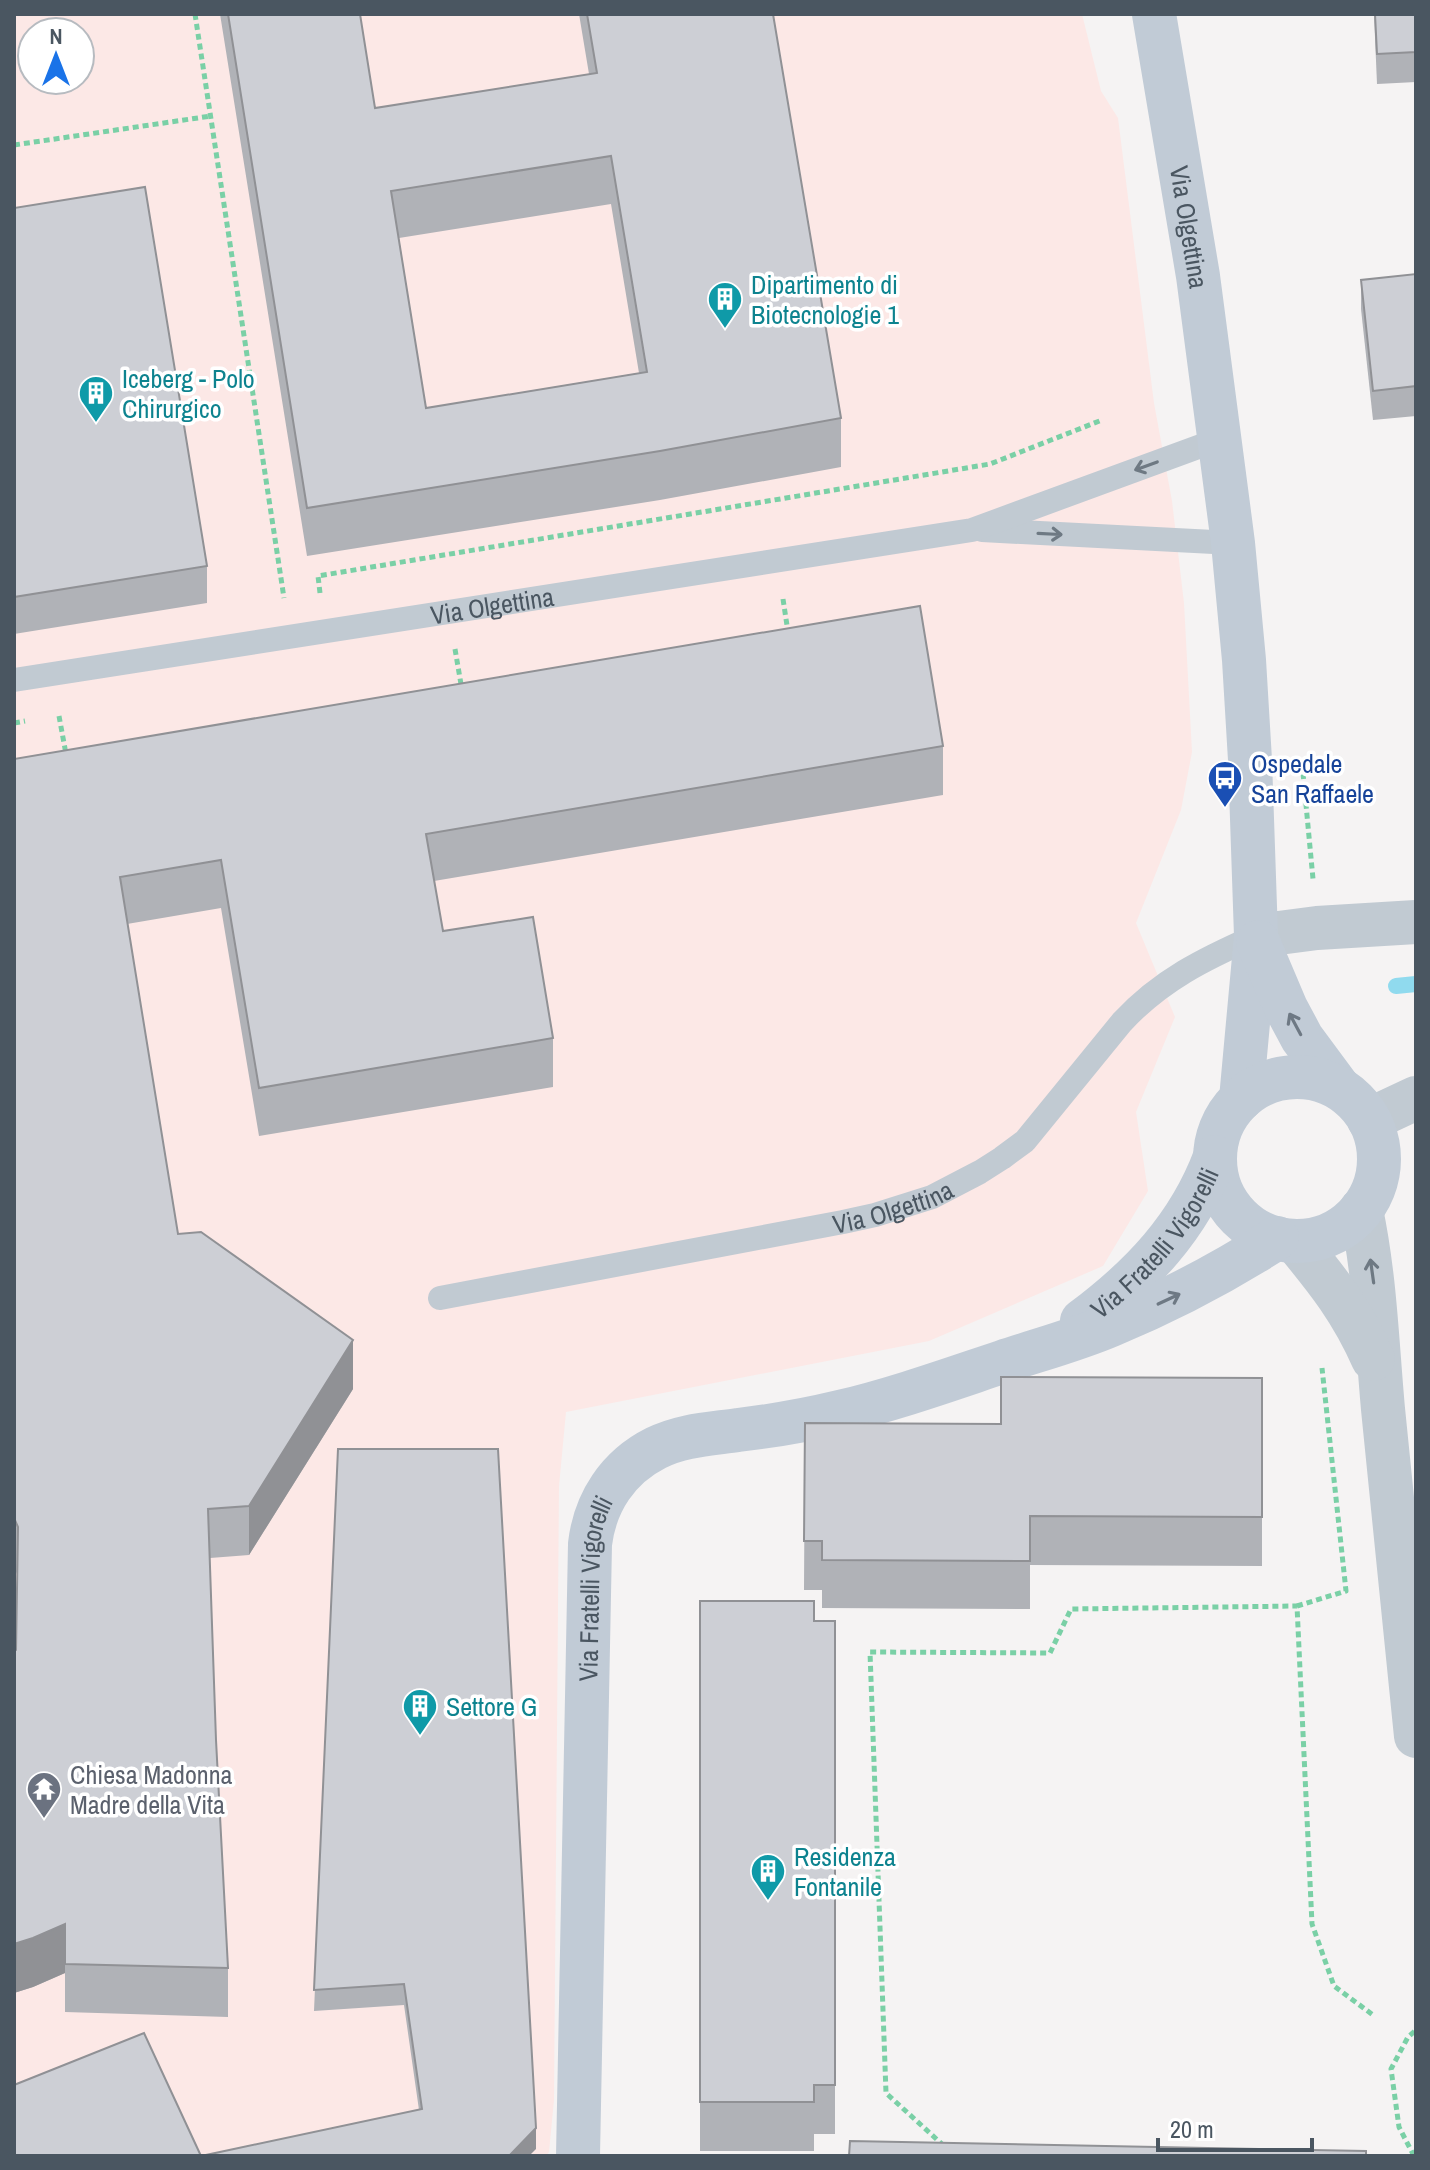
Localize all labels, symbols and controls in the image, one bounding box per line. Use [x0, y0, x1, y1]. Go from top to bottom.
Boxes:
north arrow [16, 16, 96, 96]
text: N [49, 21, 63, 51]
street label: Via Olgettina [1162, 163, 1217, 291]
place label: Dipartimento di Biotecnologie 1 [751, 267, 899, 332]
building icon: Dipartimento di Biotecnologie 1 [706, 280, 744, 330]
place label: Iceberg - Polo Chirurgico [122, 361, 255, 426]
building icon: Iceberg - Polo Chirurgico [77, 374, 115, 424]
one-way arrow [1134, 459, 1159, 474]
one-way arrow [1036, 526, 1063, 541]
street label: Via Olgettina [428, 578, 556, 632]
place label: Ospedale San Raffaele [1251, 746, 1374, 811]
bus stop icon: Ospedale San Raffaele [1206, 759, 1244, 809]
one-way arrow [1286, 1013, 1302, 1036]
street label: Via Fratelli Vigorelli [1083, 1162, 1226, 1326]
street label: Via Olgettina [830, 1172, 959, 1241]
one-way arrow [1364, 1258, 1379, 1284]
one-way arrow [1157, 1291, 1181, 1306]
street label: Via Fratelli Vigorelli [570, 1489, 620, 1682]
building icon: Settore G [401, 1687, 439, 1737]
place label: Settore G [446, 1689, 537, 1724]
place label: Chiesa Madonna Madre della Vita [70, 1757, 233, 1822]
temple icon: Chiesa Madonna Madre della Vita [25, 1770, 63, 1820]
place label: Residenza Fontanile [794, 1839, 896, 1904]
building icon: Residenza Fontanile [749, 1852, 787, 1902]
scale bar [1158, 2102, 1312, 2152]
text: 20 m [1170, 2113, 1214, 2145]

